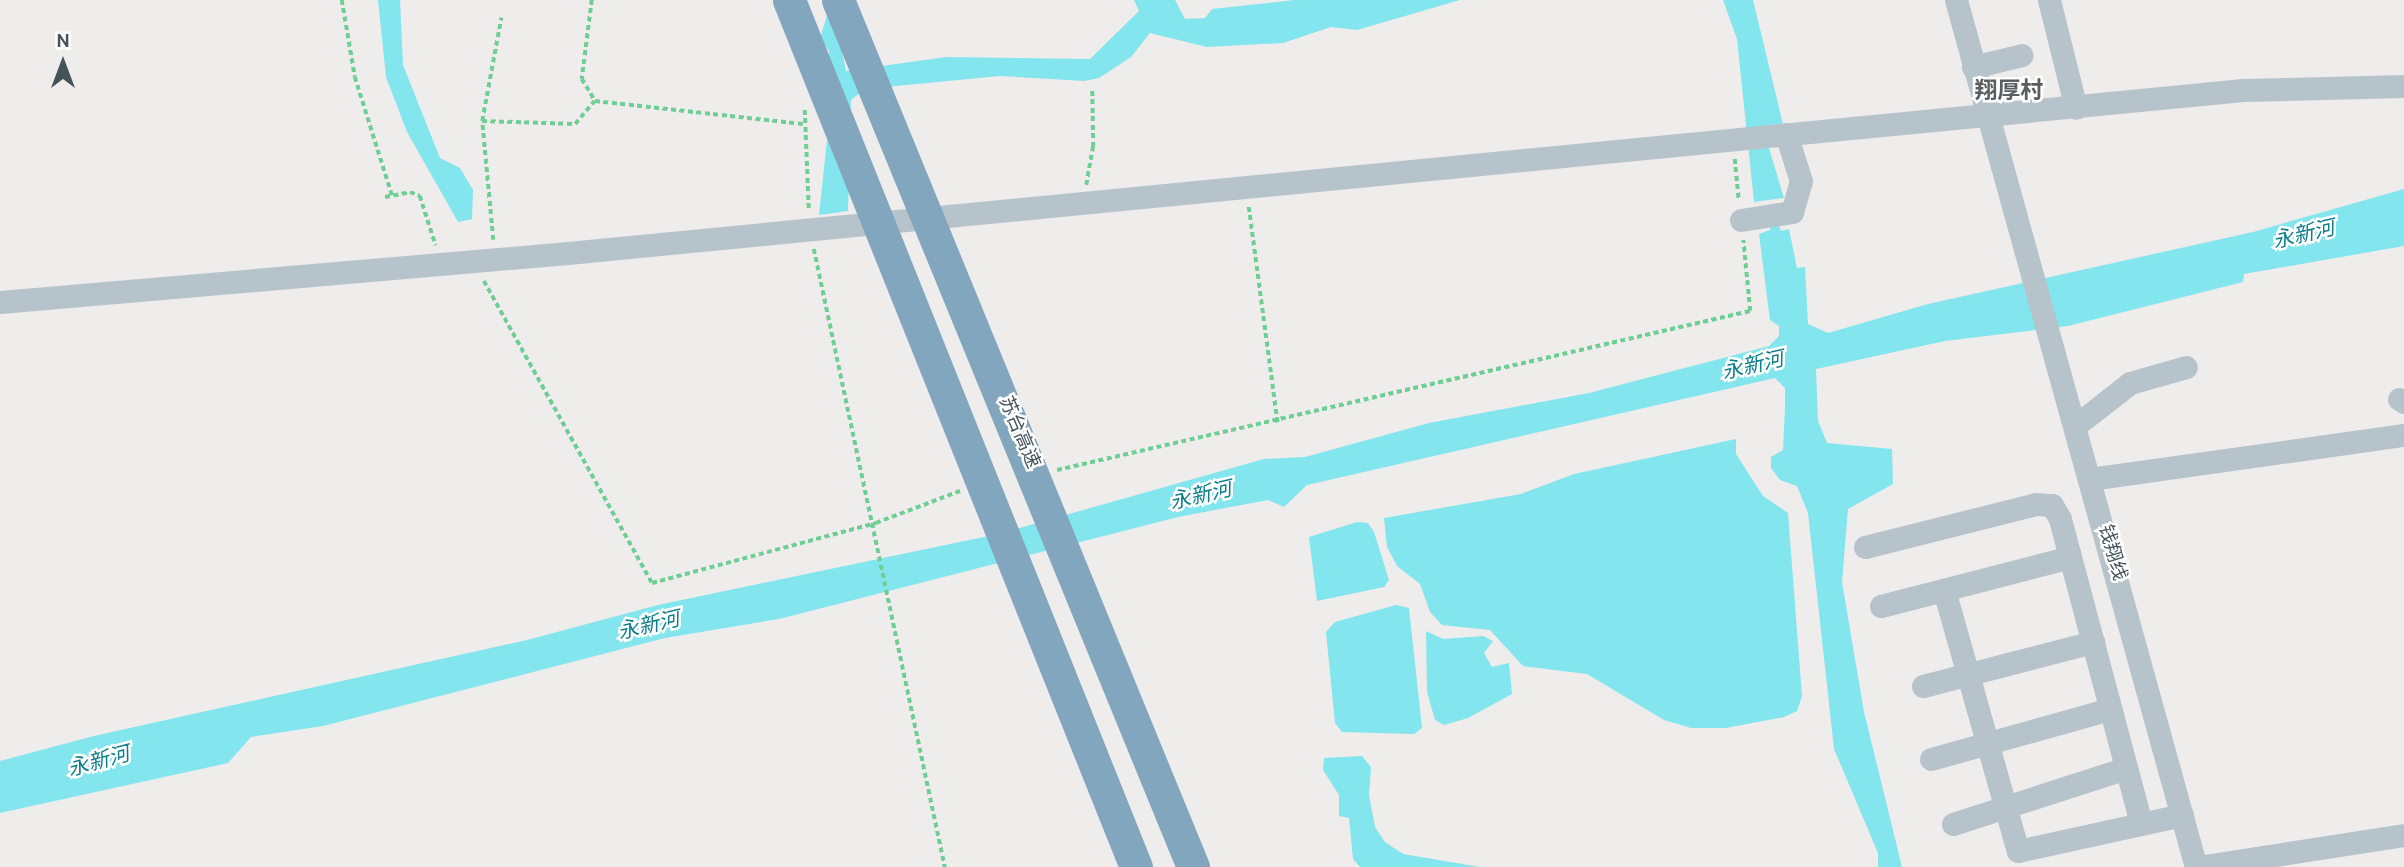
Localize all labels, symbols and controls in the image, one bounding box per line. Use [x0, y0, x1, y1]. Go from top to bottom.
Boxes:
north arrow [28, 28, 98, 98]
text: N [56, 30, 70, 54]
district label: 翔厚村 [1975, 79, 2043, 107]
water label: 永新河 [2270, 217, 2338, 255]
water label: 永新河 [1719, 348, 1787, 386]
street label: 苏台高速 [993, 394, 1043, 472]
water label: 永新河 [1167, 478, 1235, 516]
street label: 钱翔线 [2092, 522, 2130, 584]
water label: 永新河 [615, 608, 683, 646]
water label: 永新河 [65, 743, 133, 783]

